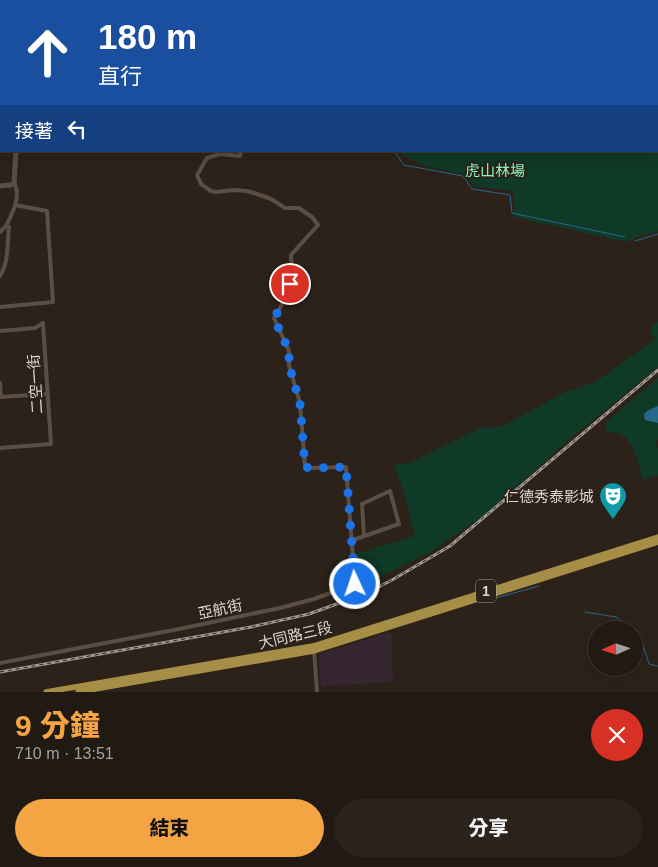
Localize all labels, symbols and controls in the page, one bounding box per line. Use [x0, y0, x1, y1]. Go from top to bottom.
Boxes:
text: 180 m [98, 17, 197, 56]
icon: ahead [15, 20, 80, 85]
text: 直行 [98, 64, 142, 89]
icon: left [63, 115, 91, 143]
text: 接著 [15, 121, 53, 142]
park label: 虎山林場 [465, 162, 525, 179]
pin [269, 263, 311, 305]
icon: arrive [276, 270, 304, 298]
street label: 二空一街 [24, 353, 46, 415]
theatre icon: 仁德秀泰影城 [598, 481, 628, 520]
place label: 仁德秀泰影城 [504, 488, 594, 505]
position arrow [328, 557, 380, 609]
road number: 1 [476, 580, 496, 602]
street label: 亞航街 [196, 596, 244, 622]
street label: 大同路三段 [257, 618, 333, 652]
north arrow [588, 621, 642, 676]
map controls [588, 621, 643, 676]
text: 9 分鐘 [15, 709, 100, 742]
button: close [591, 709, 643, 761]
text: 710 m · 13:51 [15, 745, 114, 762]
button: 結束 [15, 799, 324, 857]
button: 分享 [334, 799, 643, 857]

